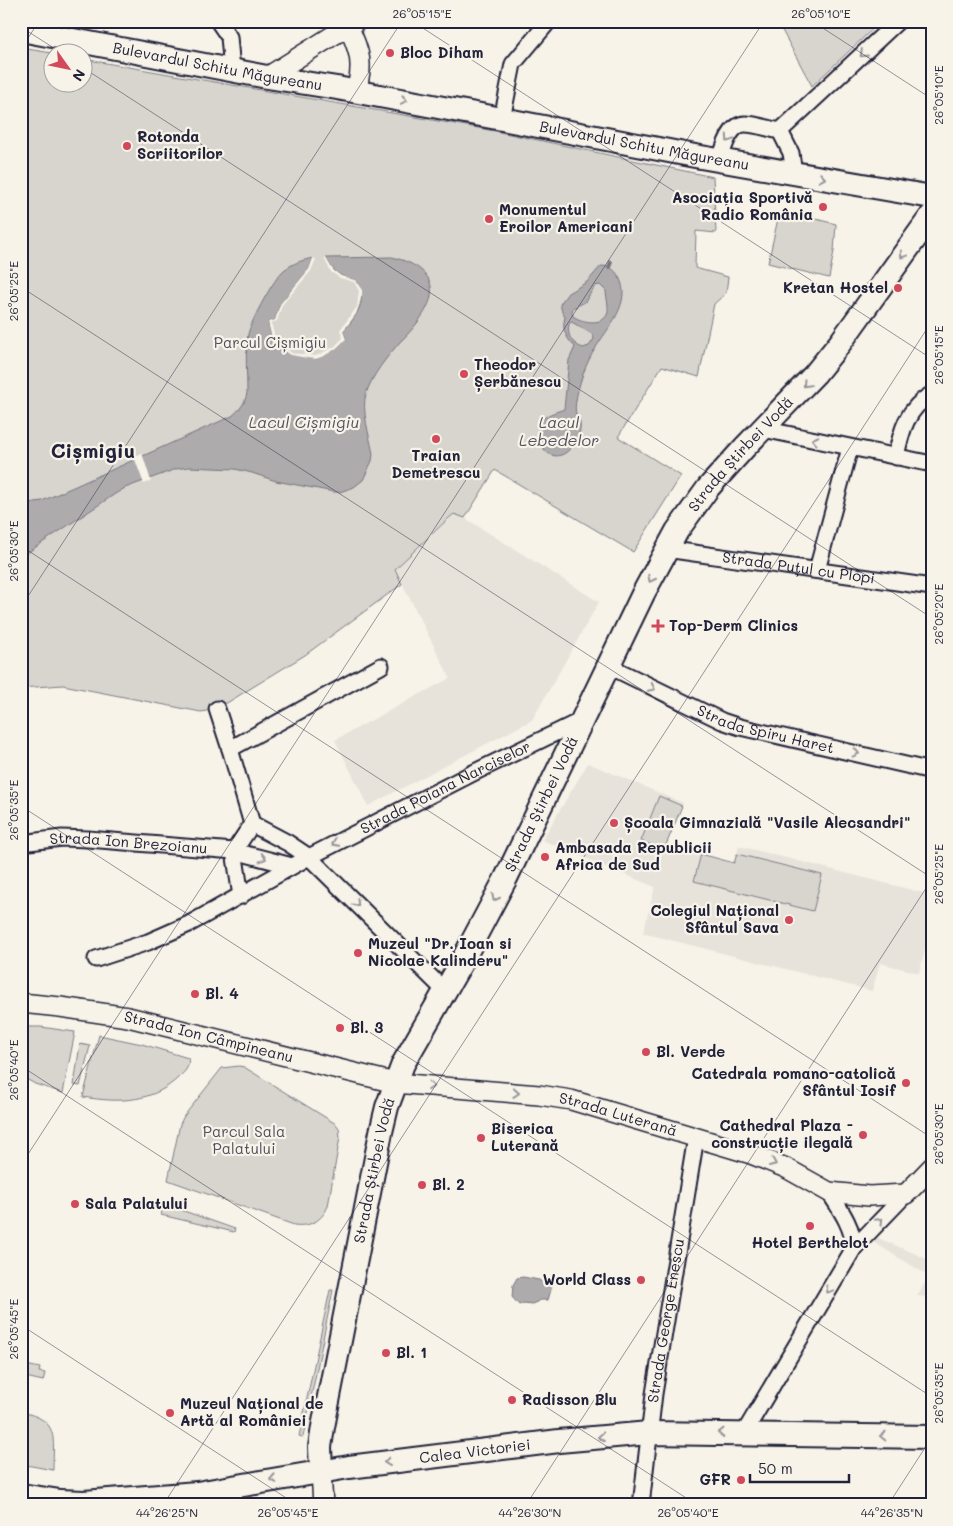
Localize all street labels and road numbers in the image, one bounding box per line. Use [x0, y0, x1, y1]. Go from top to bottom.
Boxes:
street label: Bulevardul Schitu Măgureanu [111, 37, 324, 95]
street label: Bulevardul Schitu Măgureanu [538, 115, 751, 174]
street label: Strada Știrbei Vodă [683, 392, 797, 515]
street label: Strada Puțul cu Plopi [721, 546, 876, 588]
street label: Strada Spiru Haret [694, 699, 836, 757]
street label: Strada Știrbei Vodă [499, 733, 582, 875]
street label: Strada Poiana Narciselor [356, 736, 534, 838]
street label: Strada Ion Brezoianu [48, 827, 208, 858]
street label: Strada Ion Câmpineanu [122, 1005, 296, 1067]
street label: Strada Luterană [558, 1087, 680, 1140]
street label: Strada Știrbei Vodă [348, 1094, 399, 1245]
street label: Strada George Enescu [642, 1237, 688, 1404]
street label: Calea Victoriei [418, 1434, 532, 1467]

